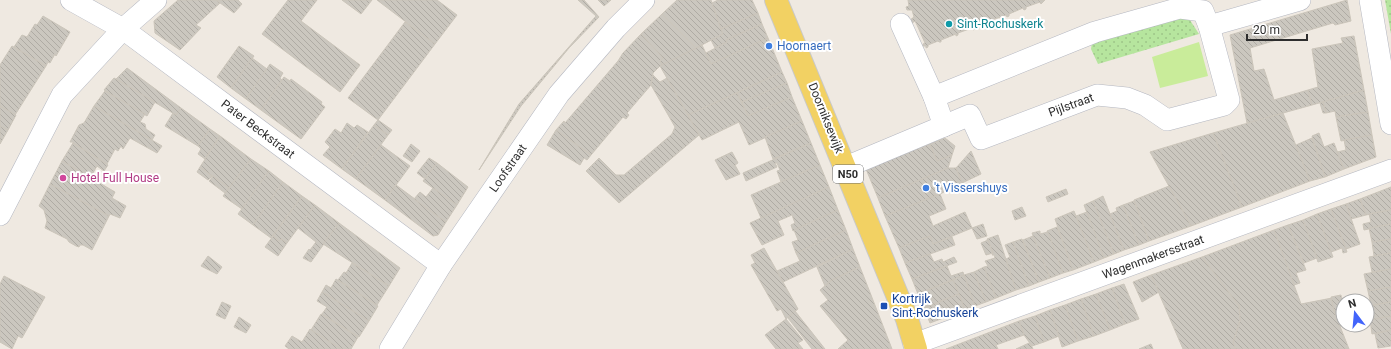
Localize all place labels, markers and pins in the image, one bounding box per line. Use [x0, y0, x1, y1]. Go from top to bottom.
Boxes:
place label: Sint-Rochuskerk [957, 17, 1044, 31]
marker: Sint-Rochuskerk [944, 19, 954, 29]
place label: Hoornaert [777, 39, 831, 53]
marker: Hoornaert [764, 41, 774, 51]
place label: Hotel Full House [71, 171, 159, 185]
marker: Hotel Full House [58, 173, 68, 183]
place label: 't Vissershuys [934, 181, 1008, 195]
marker: 't Vissershuys [921, 183, 931, 193]
place label: Kortrijk Sint-Rochuskerk [892, 292, 979, 320]
marker: Kortrijk Sint-Rochuskerk [879, 301, 889, 311]

